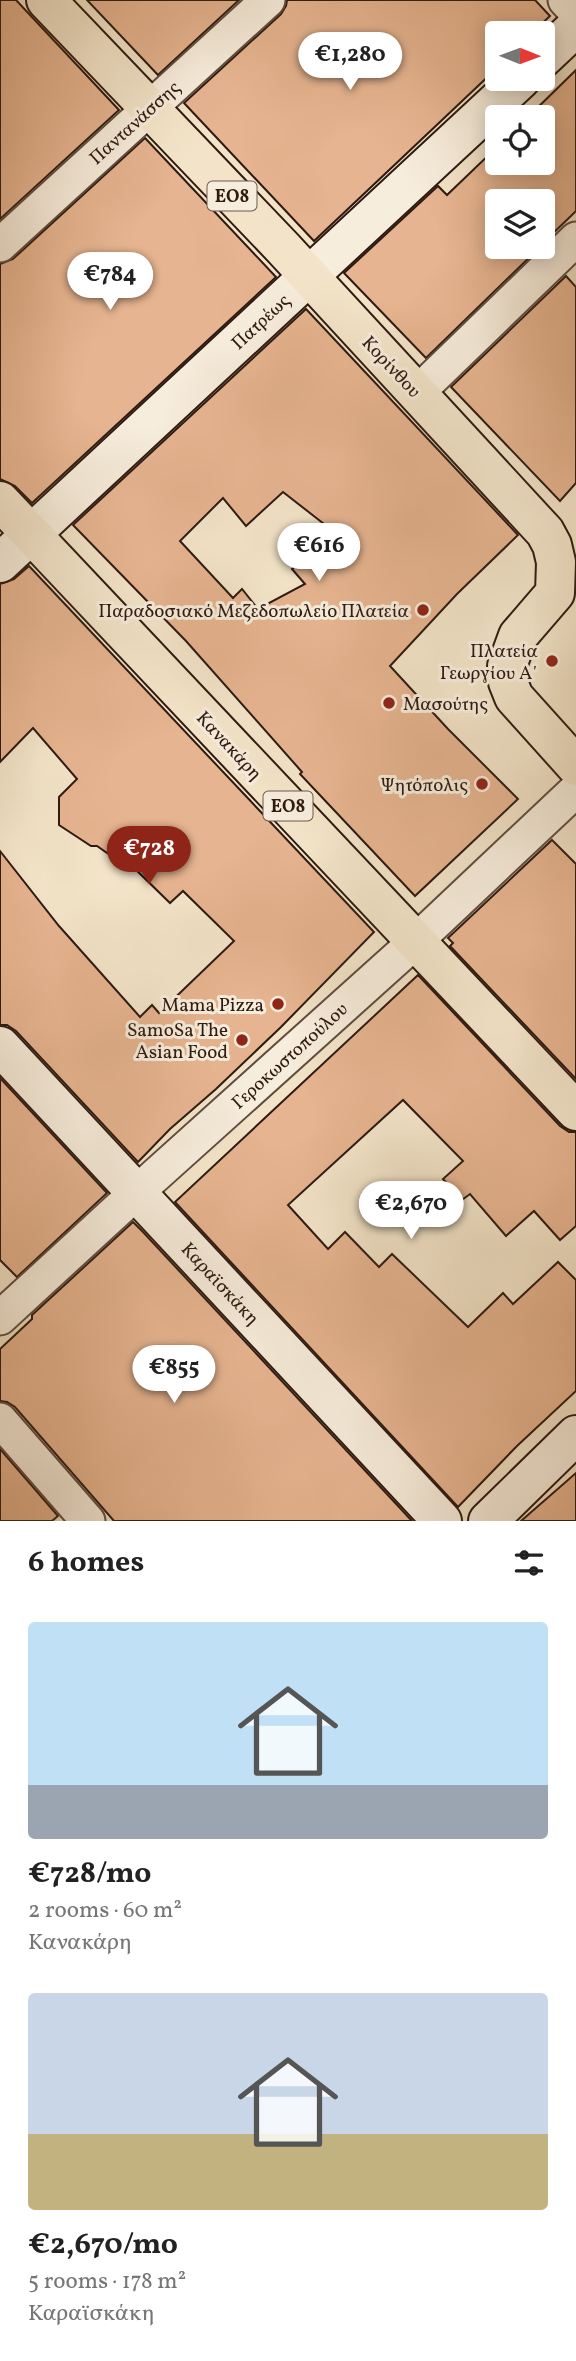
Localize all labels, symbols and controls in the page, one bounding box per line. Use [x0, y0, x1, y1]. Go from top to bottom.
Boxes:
north arrow [485, 21, 555, 91]
map controls [485, 21, 555, 259]
pin: €1,280 [293, 32, 407, 92]
text: €1,280 [314, 39, 386, 71]
street label: Παντανάσσης [84, 76, 187, 171]
button: locate [485, 105, 555, 175]
road number: ΕΟ8 [208, 182, 256, 210]
button: layers [485, 189, 555, 259]
pin: €784 [69, 252, 151, 312]
text: €784 [83, 259, 137, 291]
street label: Πατρέως [226, 288, 296, 356]
street label: Κορίνθου [355, 331, 426, 404]
pin: €616 [278, 524, 360, 583]
text: €616 [293, 530, 345, 562]
place label: Παραδοσιακό Μεζεδοπωλείο Πλατεία [98, 599, 410, 625]
marker: Παραδοσιακό Μεζεδοπωλείο Πλατεία [415, 602, 431, 618]
place label: Πλατεία Γεωργίου Α΄ [440, 639, 539, 687]
marker: Πλατεία Γεωργίου Α΄ [544, 653, 560, 669]
place label: Μασούτης [403, 692, 488, 718]
marker: Μασούτης [381, 695, 397, 711]
street label: Κανακάρη [190, 706, 267, 787]
place label: Ψητόπολις [381, 773, 468, 799]
marker: Ψητόπολις [474, 776, 490, 792]
road number: ΕΟ8 [264, 792, 312, 820]
pin: €728 [108, 826, 190, 886]
text: €728 [123, 833, 175, 865]
place label: Mama Pizza [162, 993, 264, 1019]
marker: Mama Pizza [270, 996, 286, 1012]
street label: Γεροκωστοπούλου [226, 997, 354, 1116]
place label: SamoSa The Asian Food [127, 1018, 228, 1066]
marker: SamoSa The Asian Food [234, 1032, 250, 1048]
pin: €2,670 [354, 1182, 468, 1241]
text: €2,670 [375, 1188, 447, 1220]
street label: Καραϊσκάκη [174, 1237, 265, 1332]
pin: €855 [133, 1346, 215, 1405]
text: €855 [148, 1352, 200, 1384]
text: 6 homes [28, 1542, 144, 1584]
icon: filters [510, 1544, 548, 1582]
icon: home [225, 1668, 351, 1794]
text: €728/mo [28, 1853, 152, 1895]
text: 2 rooms · 60 m² [28, 1895, 182, 1927]
text: Κανακάρη [28, 1927, 132, 1959]
icon: home [225, 2039, 351, 2165]
text: €2,670/mo [28, 2224, 178, 2266]
text: 5 rooms · 178 m² [28, 2266, 186, 2298]
text: Καραϊσκάκη [28, 2298, 155, 2330]

